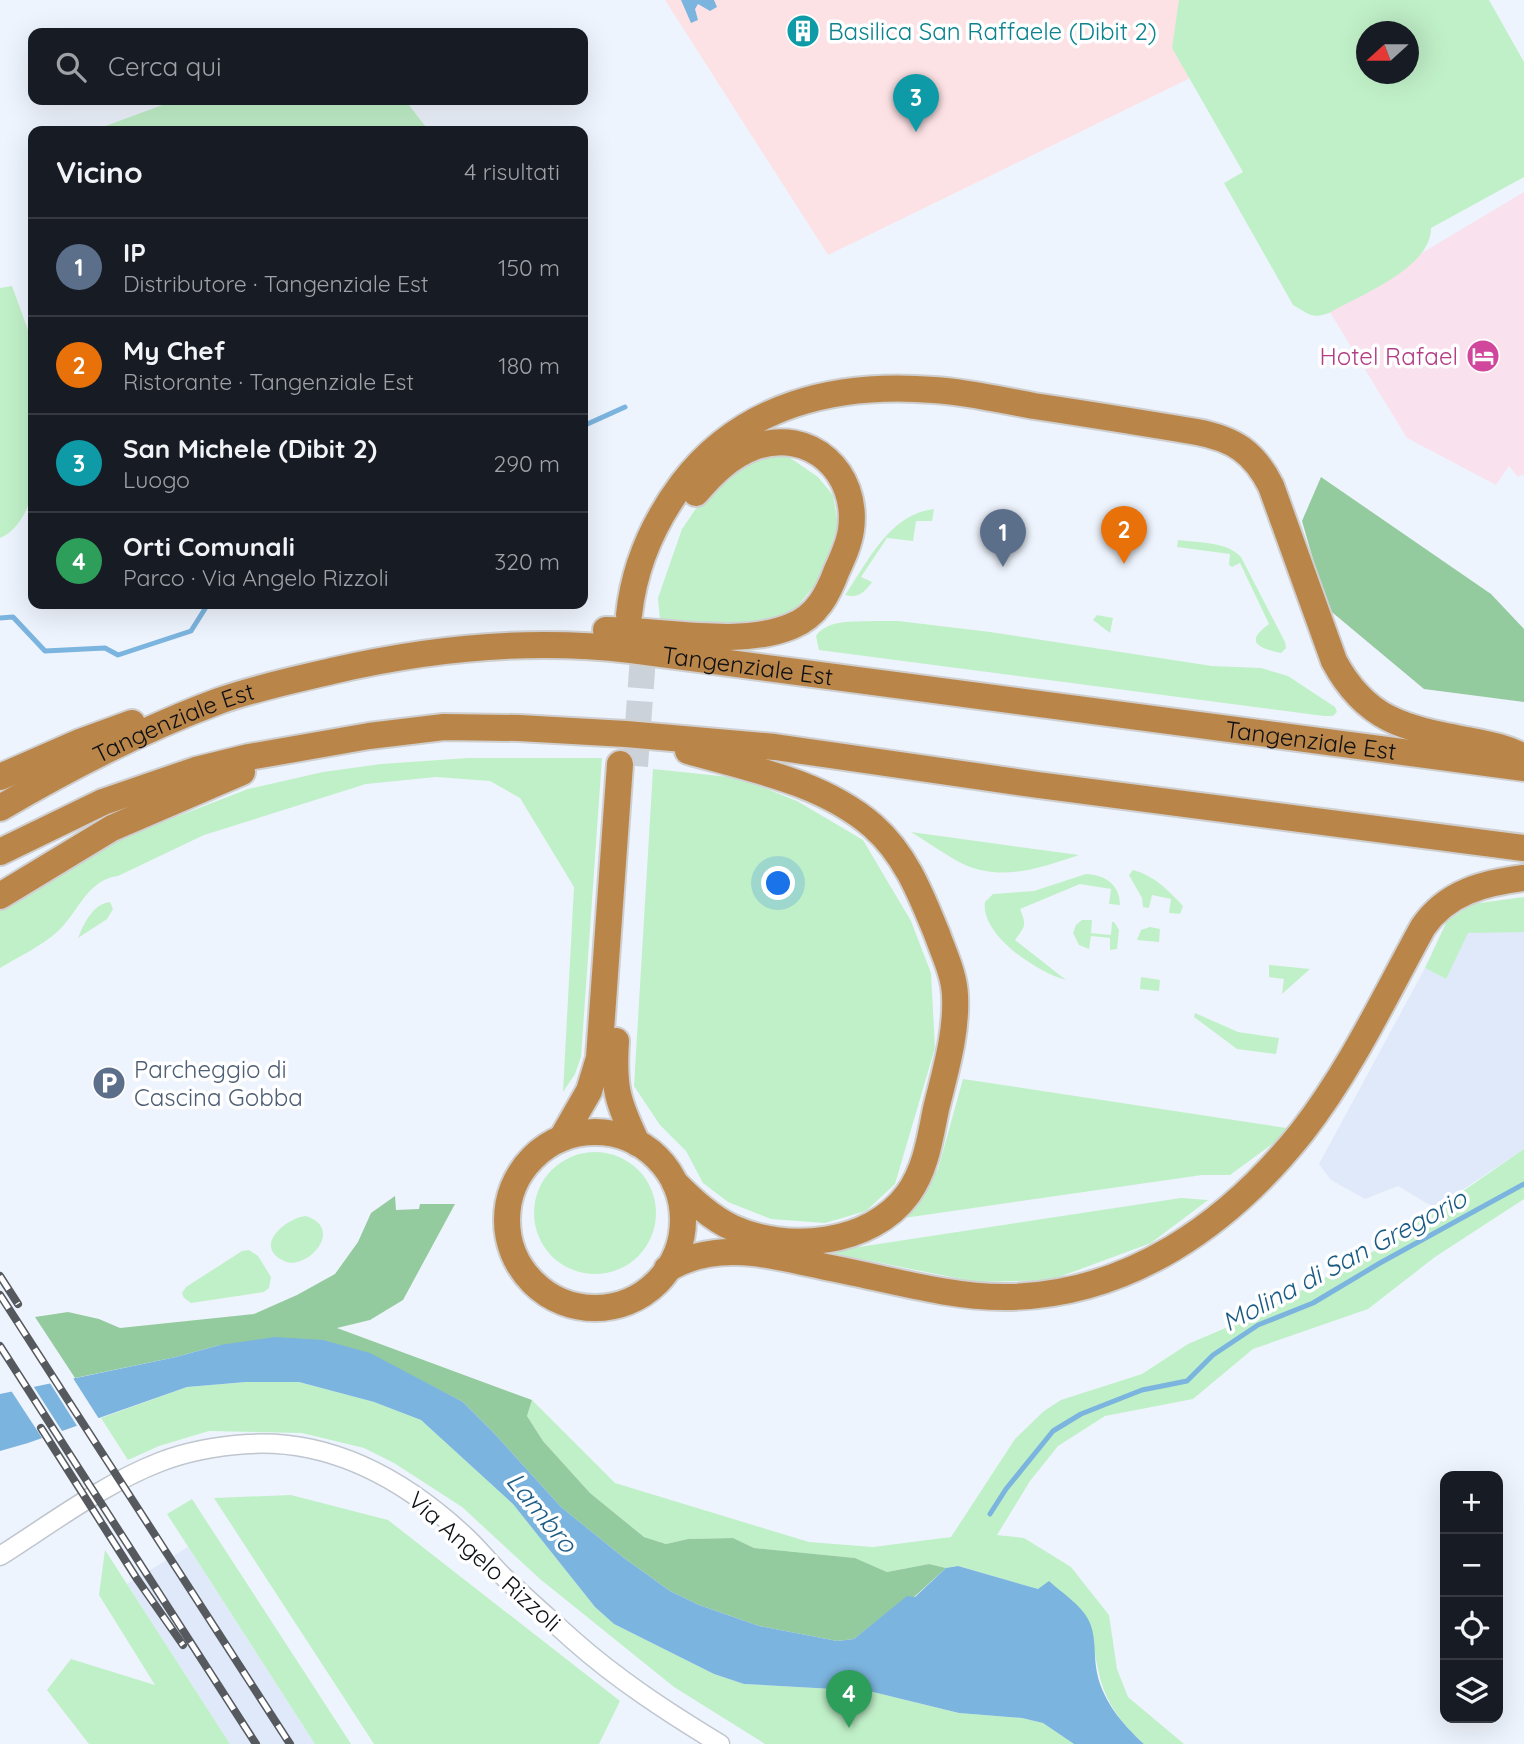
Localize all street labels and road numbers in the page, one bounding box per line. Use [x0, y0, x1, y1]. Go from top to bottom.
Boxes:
street label: Tangenziale Est [660, 639, 835, 692]
street label: Tangenziale Est [88, 676, 257, 769]
street label: Tangenziale Est [1224, 714, 1398, 766]
street label: Via Angelo Rizzoli [402, 1485, 568, 1637]

